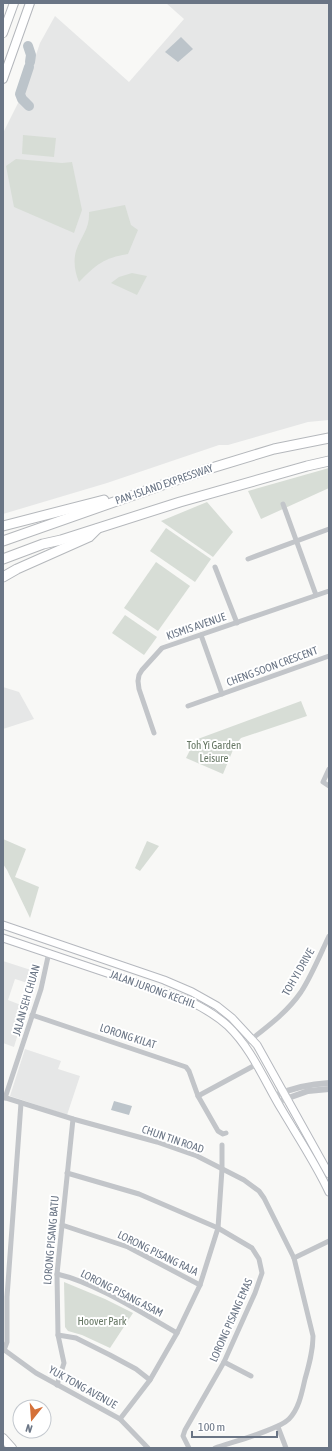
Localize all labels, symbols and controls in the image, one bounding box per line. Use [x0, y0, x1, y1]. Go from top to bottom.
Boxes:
street label: PAN-ISLAND EXPRESSWAY [113, 462, 215, 506]
street label: KISMIS AVENUE [165, 610, 228, 642]
street label: CHENG SOON CRESCENT [225, 644, 319, 688]
park label: Toh Yi Garden Leisure [187, 739, 241, 764]
street label: TOH YI DRIVE [280, 946, 317, 998]
street label: JALAN SEH CHUAN [10, 963, 42, 1037]
street label: JALAN JURONG KECHIL [108, 968, 198, 1010]
street label: LORONG KILAT [98, 1021, 158, 1051]
street label: CHUN TIN ROAD [140, 1123, 206, 1155]
street label: LORONG PISANG BATU [41, 1195, 61, 1285]
street label: LORONG PISANG RAJA [116, 1228, 201, 1278]
street label: LORONG PISANG ASAM [79, 1267, 165, 1319]
street label: LORONG PISANG EMAS [207, 1276, 255, 1364]
park label: Hoover Park [77, 1315, 127, 1327]
street label: YUK TONG AVENUE [47, 1363, 119, 1411]
north arrow [12, 1399, 52, 1439]
scale bar [192, 1413, 277, 1439]
text: 100 m [198, 1420, 225, 1434]
text: N [24, 1422, 34, 1435]

